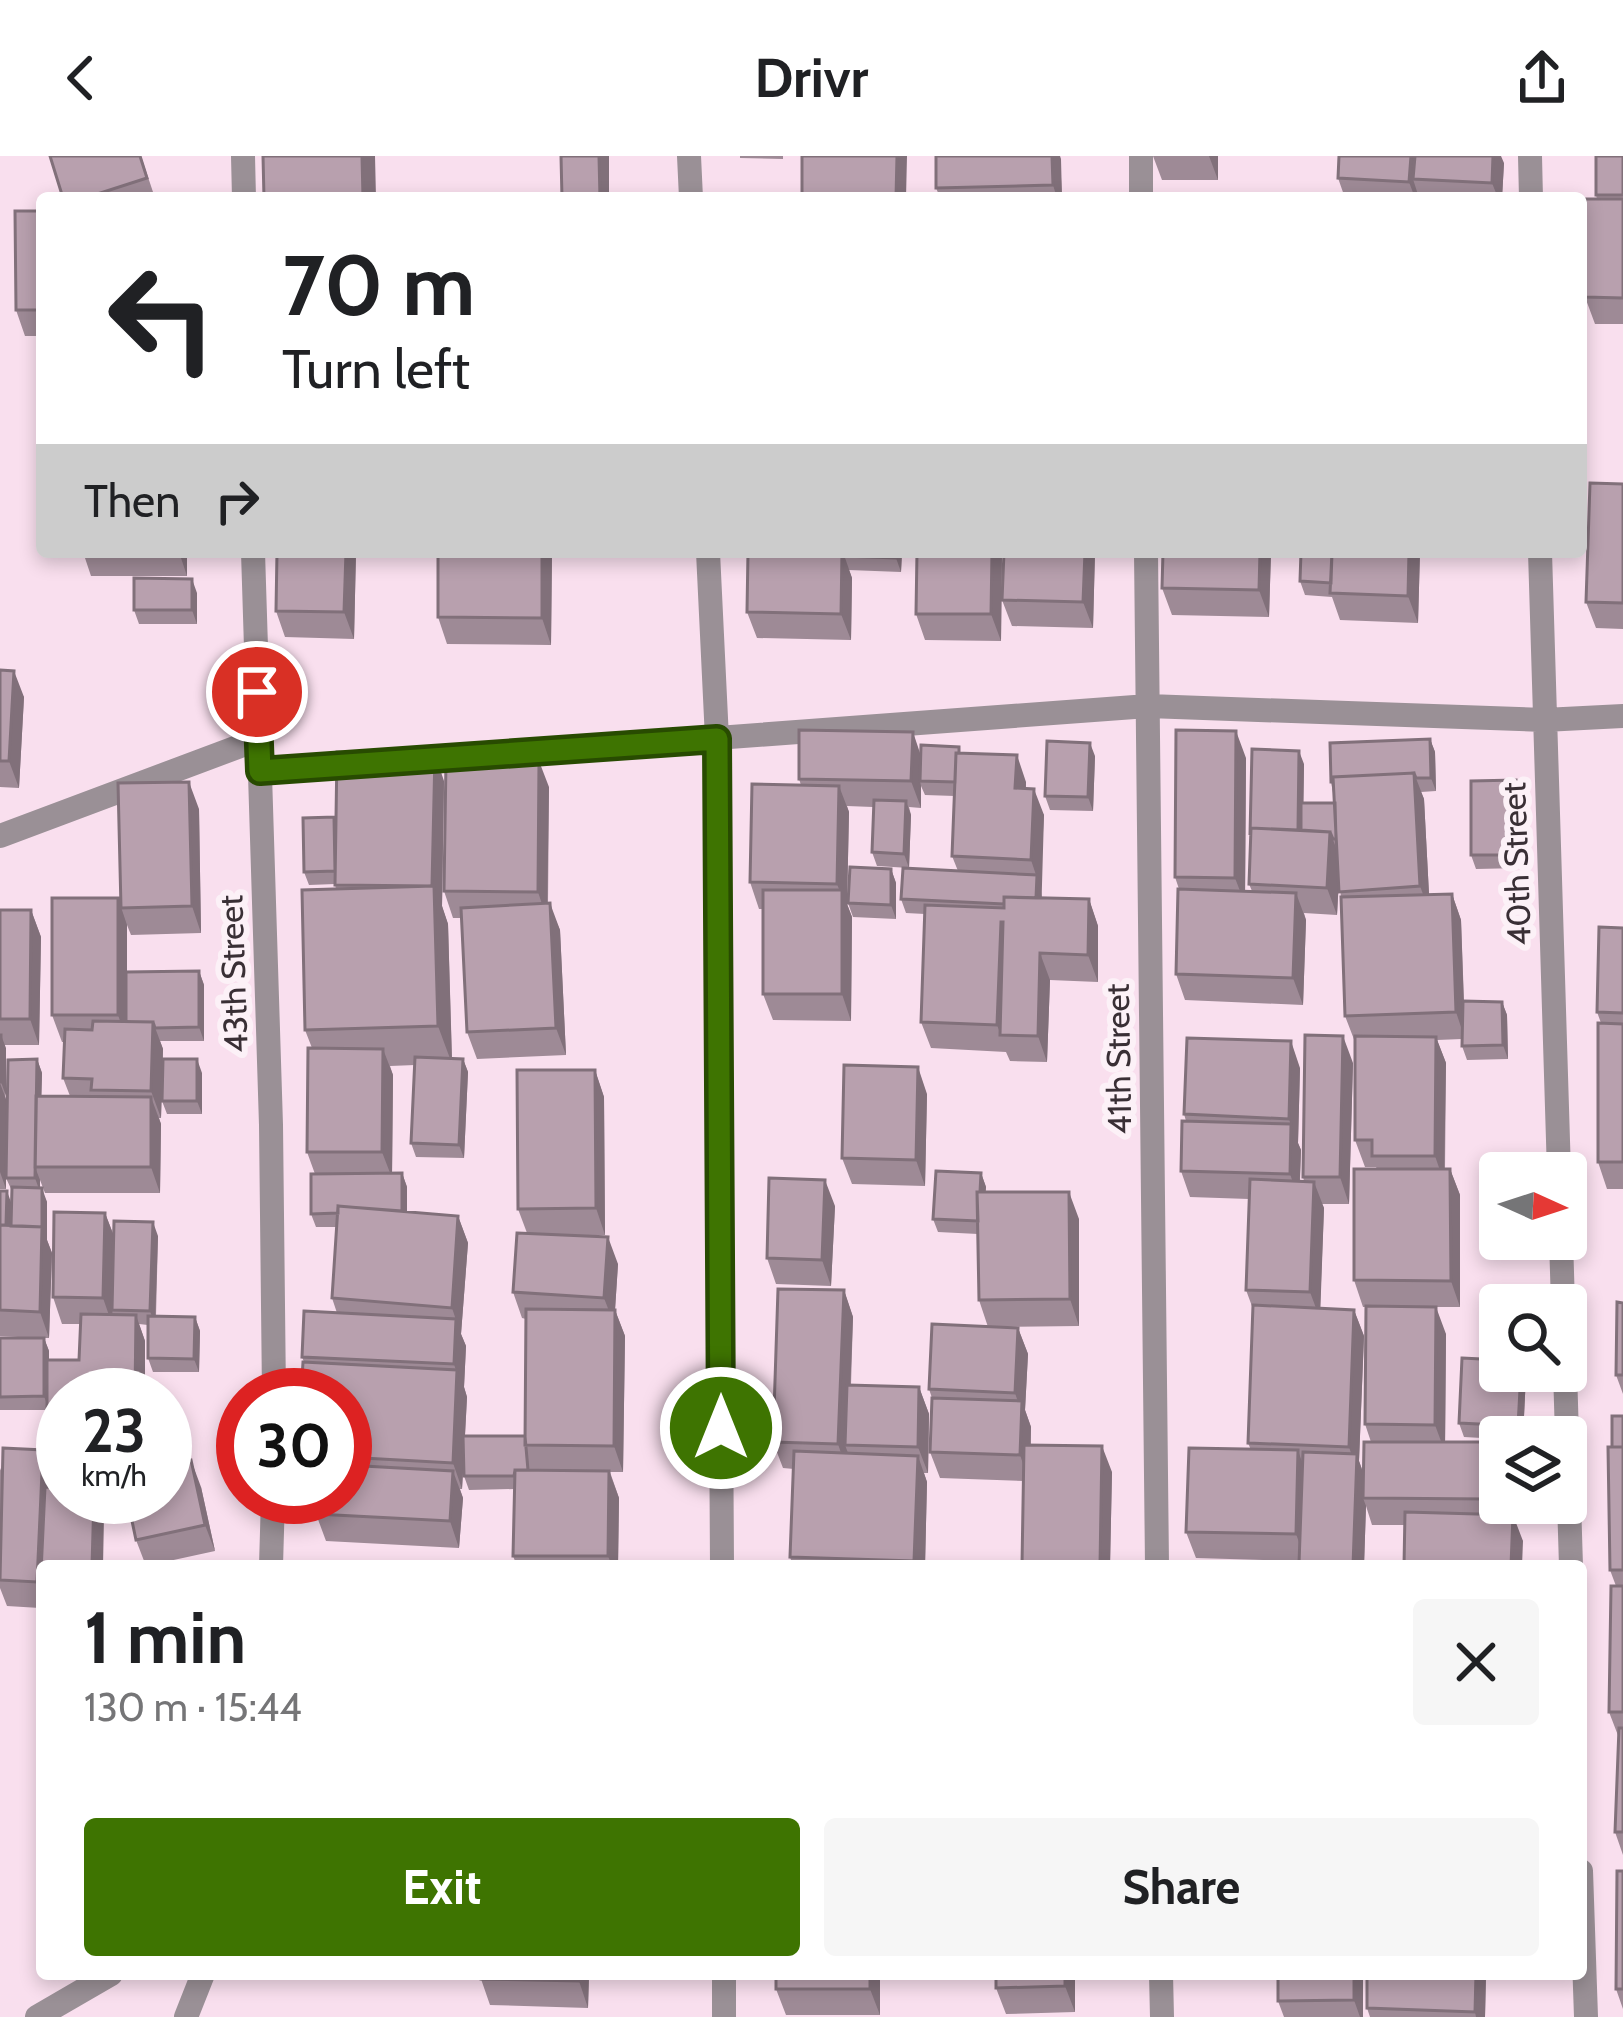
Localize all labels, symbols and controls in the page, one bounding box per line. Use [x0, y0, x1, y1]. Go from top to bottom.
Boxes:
icon: back [48, 45, 114, 111]
text: Drivr [755, 45, 868, 111]
icon: share [1509, 45, 1575, 111]
text: 70 m [282, 234, 475, 336]
icon: left [84, 240, 240, 396]
text: Turn left [282, 336, 470, 402]
icon: right [204, 468, 270, 534]
text: Then [84, 474, 180, 528]
pin [206, 641, 308, 743]
icon: arrive [224, 659, 290, 725]
street label: 40th Street [1493, 782, 1539, 946]
street label: 43th Street [210, 894, 256, 1054]
street label: 41th Street [1097, 983, 1139, 1135]
north arrow [1479, 1152, 1587, 1260]
map controls [1479, 1152, 1587, 1524]
button: search [1479, 1284, 1587, 1392]
position arrow [658, 1365, 784, 1491]
speed limit sign: 30 [216, 1368, 372, 1524]
text: 23 [82, 1394, 146, 1467]
button: layers [1479, 1416, 1587, 1524]
text: km/h [81, 1457, 147, 1494]
text: 1 min [84, 1594, 246, 1681]
button: close [1413, 1599, 1539, 1725]
text: 130 m · 15:44 [84, 1683, 302, 1731]
button: Exit [84, 1818, 800, 1956]
button: Share [824, 1818, 1539, 1956]

